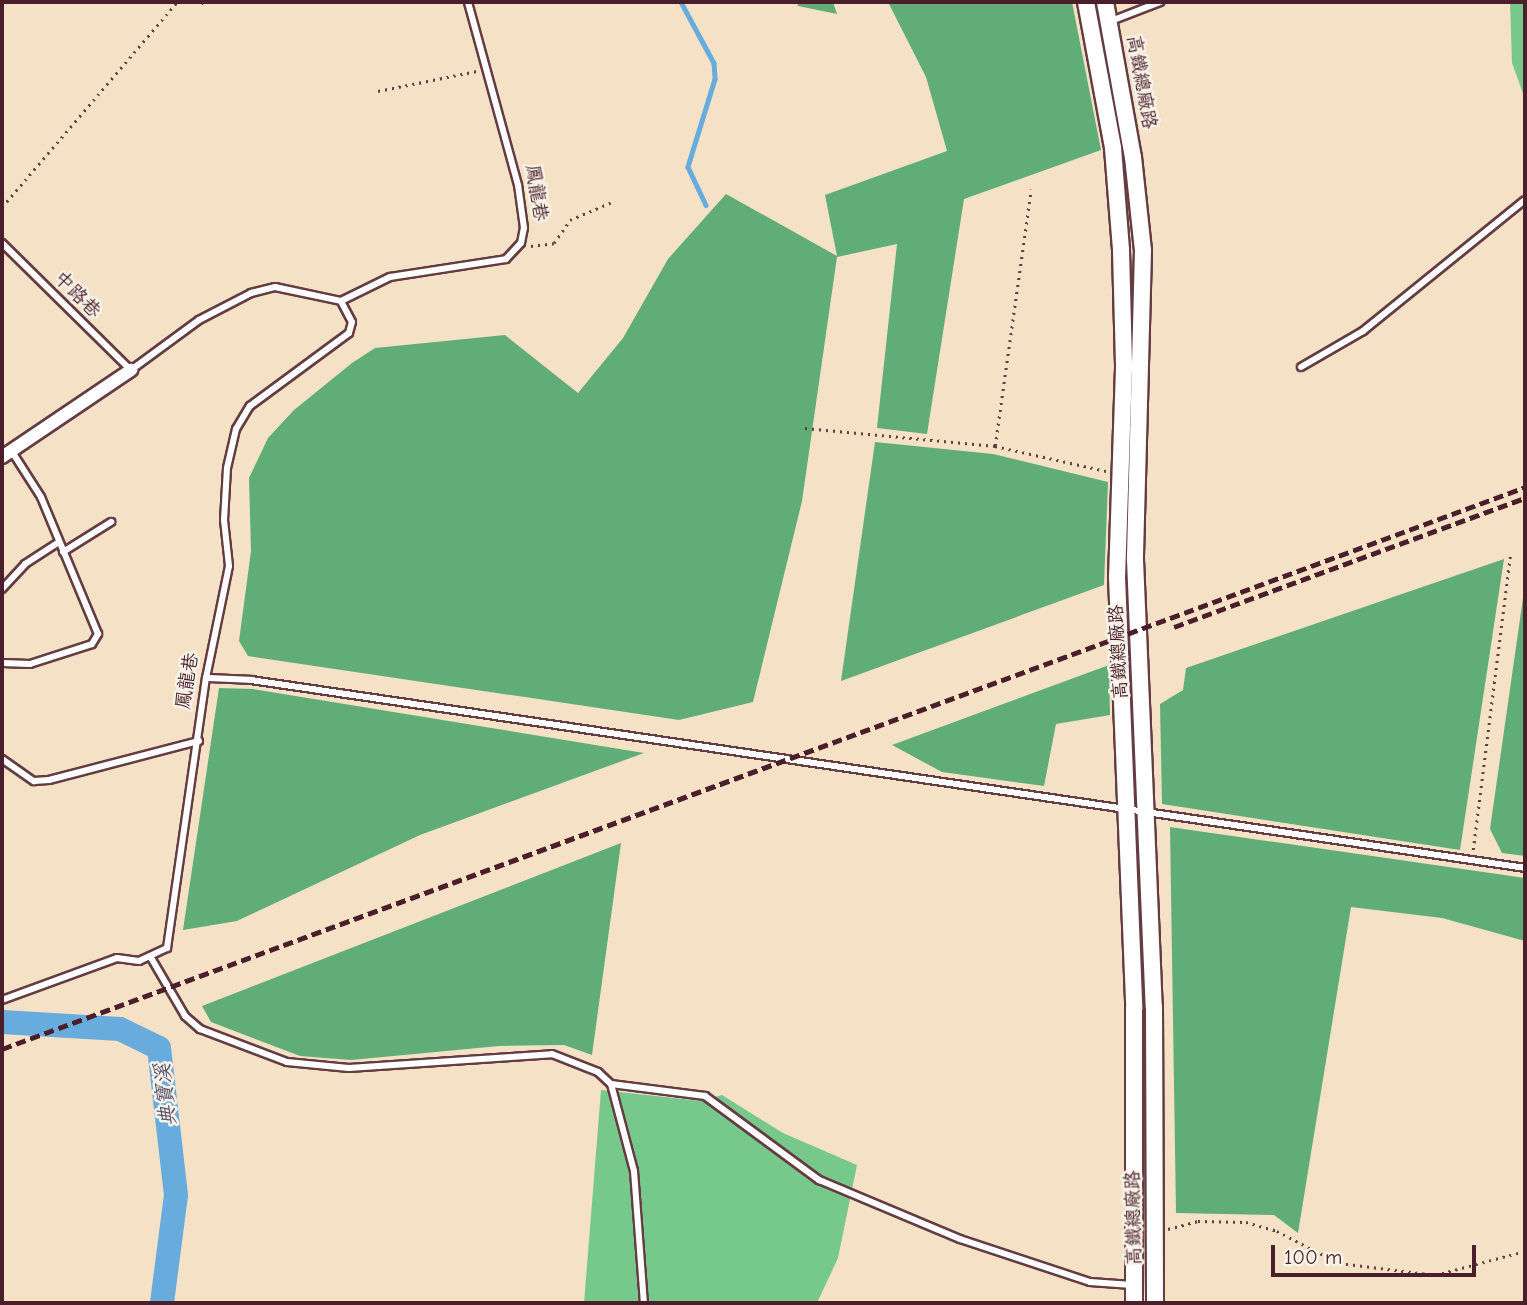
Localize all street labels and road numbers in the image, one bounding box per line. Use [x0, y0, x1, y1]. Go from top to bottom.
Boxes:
street label: 高鐵總廠路 [1122, 33, 1160, 131]
street label: 鳳龍巷 [520, 163, 552, 223]
street label: 中路巷 [49, 267, 105, 323]
street label: 高鐵總廠路 [1105, 604, 1133, 700]
street label: 鳳龍巷 [172, 651, 204, 711]
street label: 高鐵總廠路 [1122, 1170, 1146, 1266]

